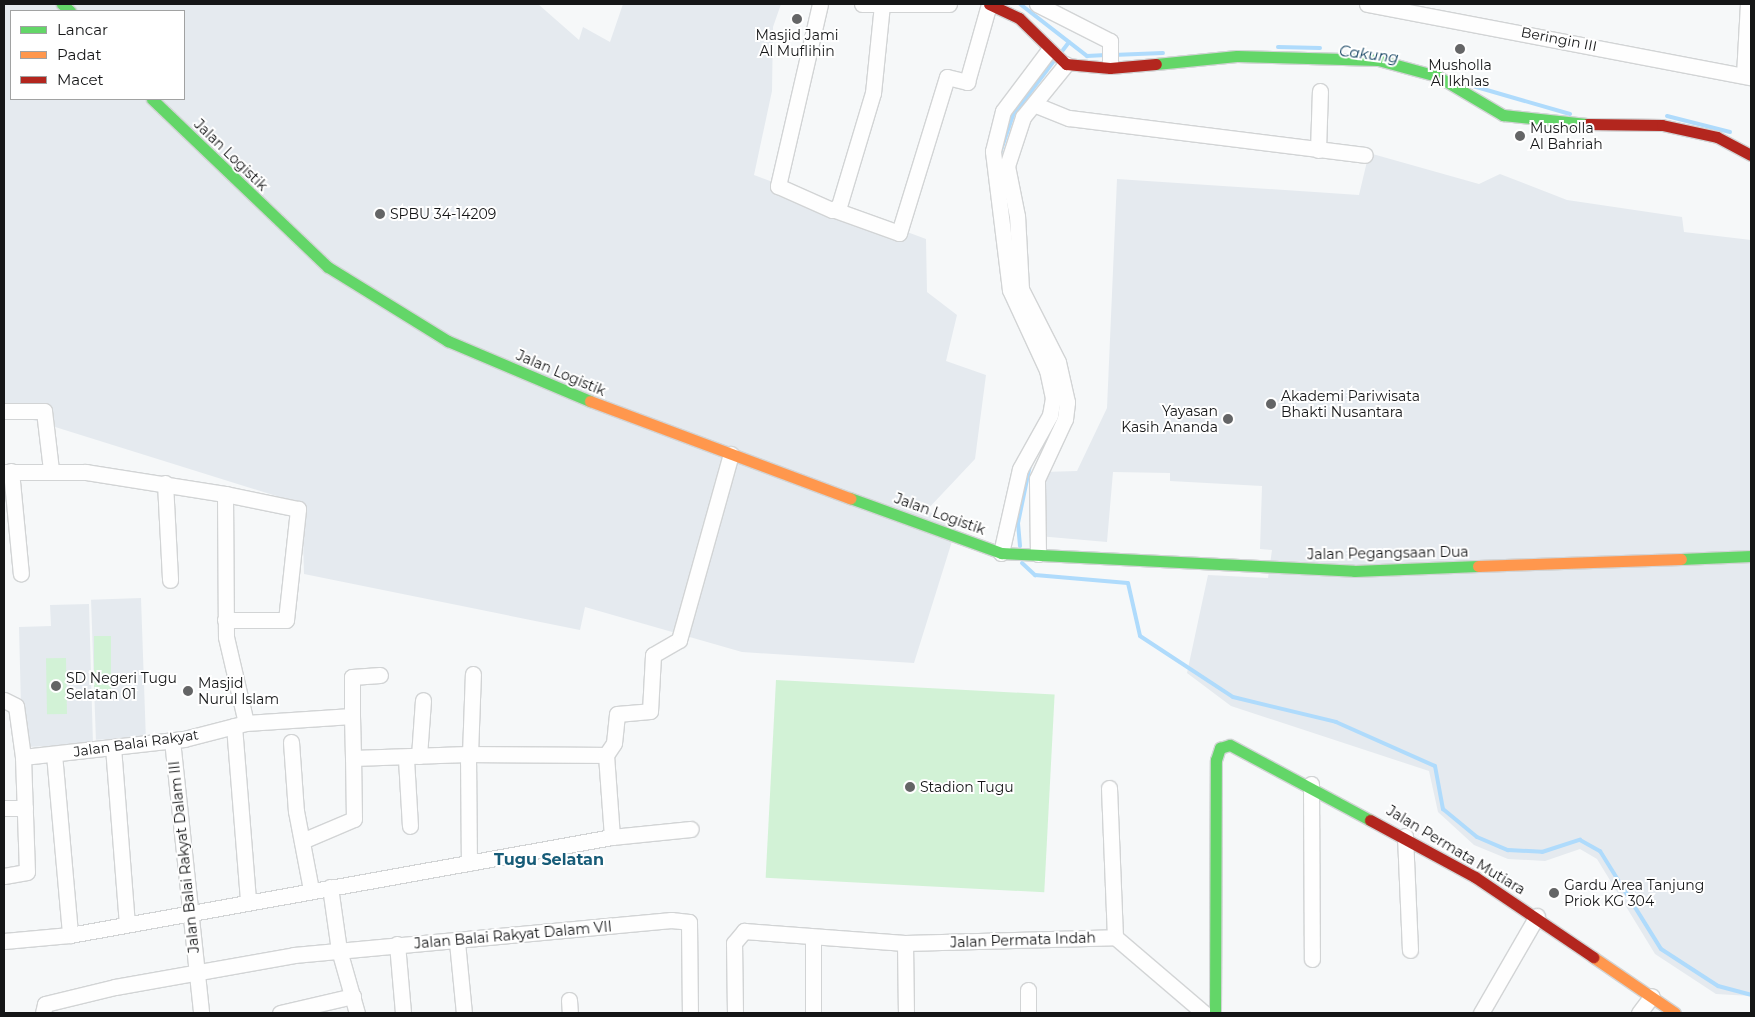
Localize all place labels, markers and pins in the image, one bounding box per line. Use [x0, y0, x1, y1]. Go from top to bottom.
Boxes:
marker: Masjid Jami Al Muflihin [791, 13, 803, 25]
place label: Masjid Jami Al Muflihin [755, 27, 839, 59]
marker: Musholla Al Ikhlas [1454, 43, 1466, 55]
place label: Musholla Al Ikhlas [1428, 57, 1492, 90]
place label: Musholla Al Bahriah [1530, 120, 1603, 152]
marker: Musholla Al Bahriah [1514, 130, 1526, 142]
place label: SPBU 34-14209 [390, 206, 496, 222]
marker: SPBU 34-14209 [374, 208, 386, 220]
place label: Akademi Pariwisata Bhakti Nusantara [1281, 388, 1420, 421]
marker: Akademi Pariwisata Bhakti Nusantara [1265, 398, 1277, 410]
place label: Yayasan Kasih Ananda [1121, 403, 1218, 436]
marker: Yayasan Kasih Ananda [1222, 413, 1234, 425]
place label: SD Negeri Tugu Selatan 01 [66, 670, 177, 702]
place label: Masjid Nurul Islam [198, 675, 279, 708]
marker: SD Negeri Tugu Selatan 01 [50, 680, 62, 692]
marker: Masjid Nurul Islam [182, 685, 194, 697]
place label: Stadion Tugu [920, 779, 1014, 795]
marker: Stadion Tugu [904, 781, 916, 793]
place label: Gardu Area Tanjung Priok KG 304 [1564, 877, 1704, 910]
marker: Gardu Area Tanjung Priok KG 304 [1548, 887, 1560, 899]

